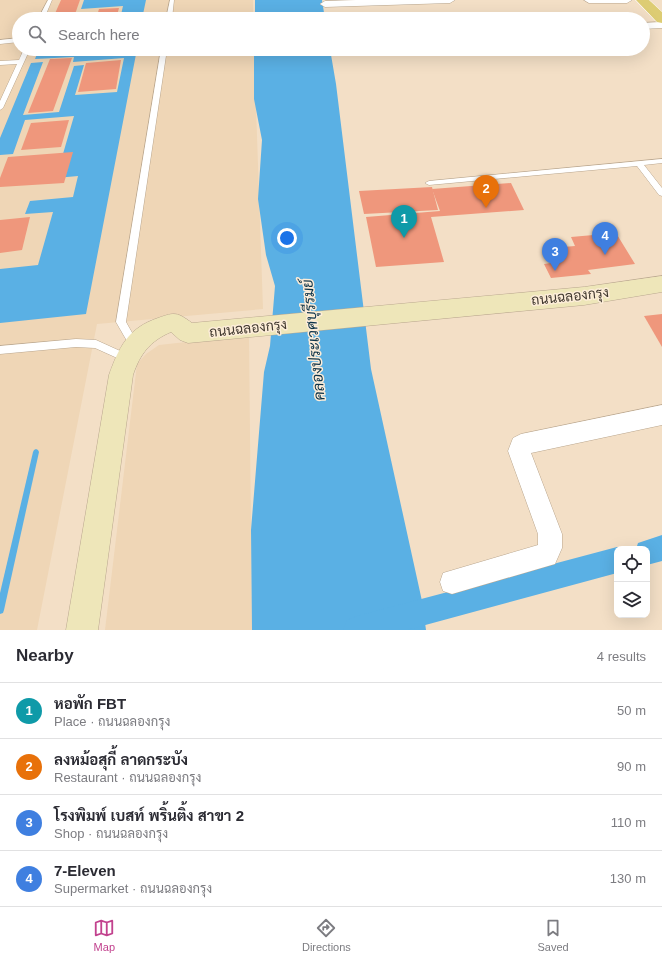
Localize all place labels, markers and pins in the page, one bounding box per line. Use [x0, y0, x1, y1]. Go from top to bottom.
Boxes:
pin: 2 [473, 175, 499, 208]
pin: 1 [391, 205, 417, 238]
pin: 4 [592, 222, 618, 255]
pin: 3 [542, 238, 568, 271]

